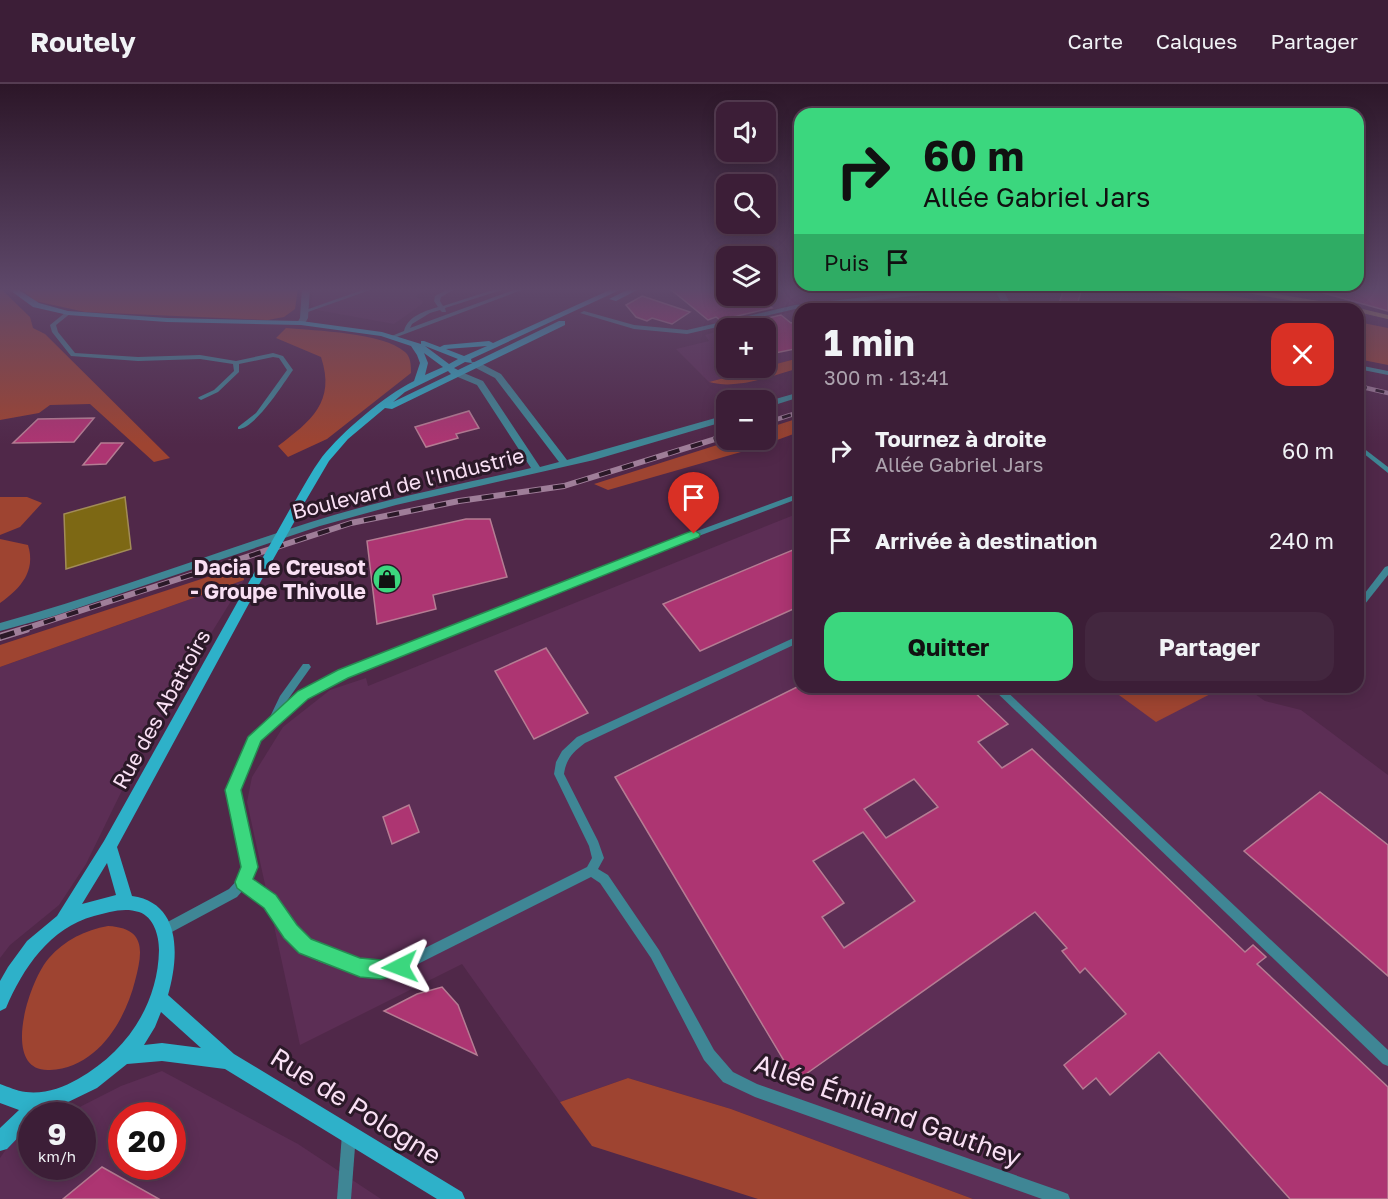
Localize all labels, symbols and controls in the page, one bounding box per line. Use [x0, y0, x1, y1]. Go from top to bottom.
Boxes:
text: Routely [30, 25, 136, 58]
text: Carte [1067, 28, 1123, 54]
text: Calques [1156, 28, 1237, 54]
text: Partager [1270, 28, 1358, 54]
map controls [716, 102, 776, 450]
button: sound [716, 102, 776, 162]
text: 60 m [923, 130, 1024, 180]
icon: right [824, 132, 902, 210]
button: search [716, 174, 776, 234]
text: Allée Gabriel Jars [923, 181, 1150, 213]
button: layers [716, 246, 776, 306]
icon: arrive [881, 246, 914, 279]
text: Puis [824, 249, 869, 276]
button: + [716, 318, 776, 378]
text: 1 min [824, 321, 915, 364]
button: close [1271, 323, 1334, 386]
text: 300 m · 13:41 [824, 365, 949, 389]
button: − [716, 390, 776, 450]
text: Tournez à droite [875, 425, 1046, 452]
icon: right [824, 434, 857, 467]
text: 60 m [1282, 437, 1334, 464]
street label: Boulevard de l'Industrie [289, 442, 527, 524]
text: Allée Gabriel Jars [875, 452, 1043, 476]
pin [668, 472, 719, 534]
icon: arrive [677, 481, 710, 514]
icon: arrive [824, 524, 857, 557]
text: Arrivée à destination [875, 527, 1097, 554]
text: 240 m [1269, 527, 1334, 554]
place label: Dacia Le Creusot - Groupe Thivolle [191, 554, 366, 604]
shop icon: Dacia Le Creusot - Groupe Thivolle [371, 563, 403, 595]
button: Quitter [824, 612, 1073, 681]
button: Partager [1085, 612, 1334, 681]
street label: Rue des Abattoirs [106, 625, 216, 793]
position arrow [368, 935, 432, 999]
street label: Rue de Pologne [265, 1041, 447, 1171]
street label: Allée Émiland Gauthey [750, 1047, 1026, 1173]
speed limit sign: 20 [108, 1102, 186, 1180]
text: 9 [47, 1116, 67, 1152]
text: km/h [38, 1147, 76, 1165]

